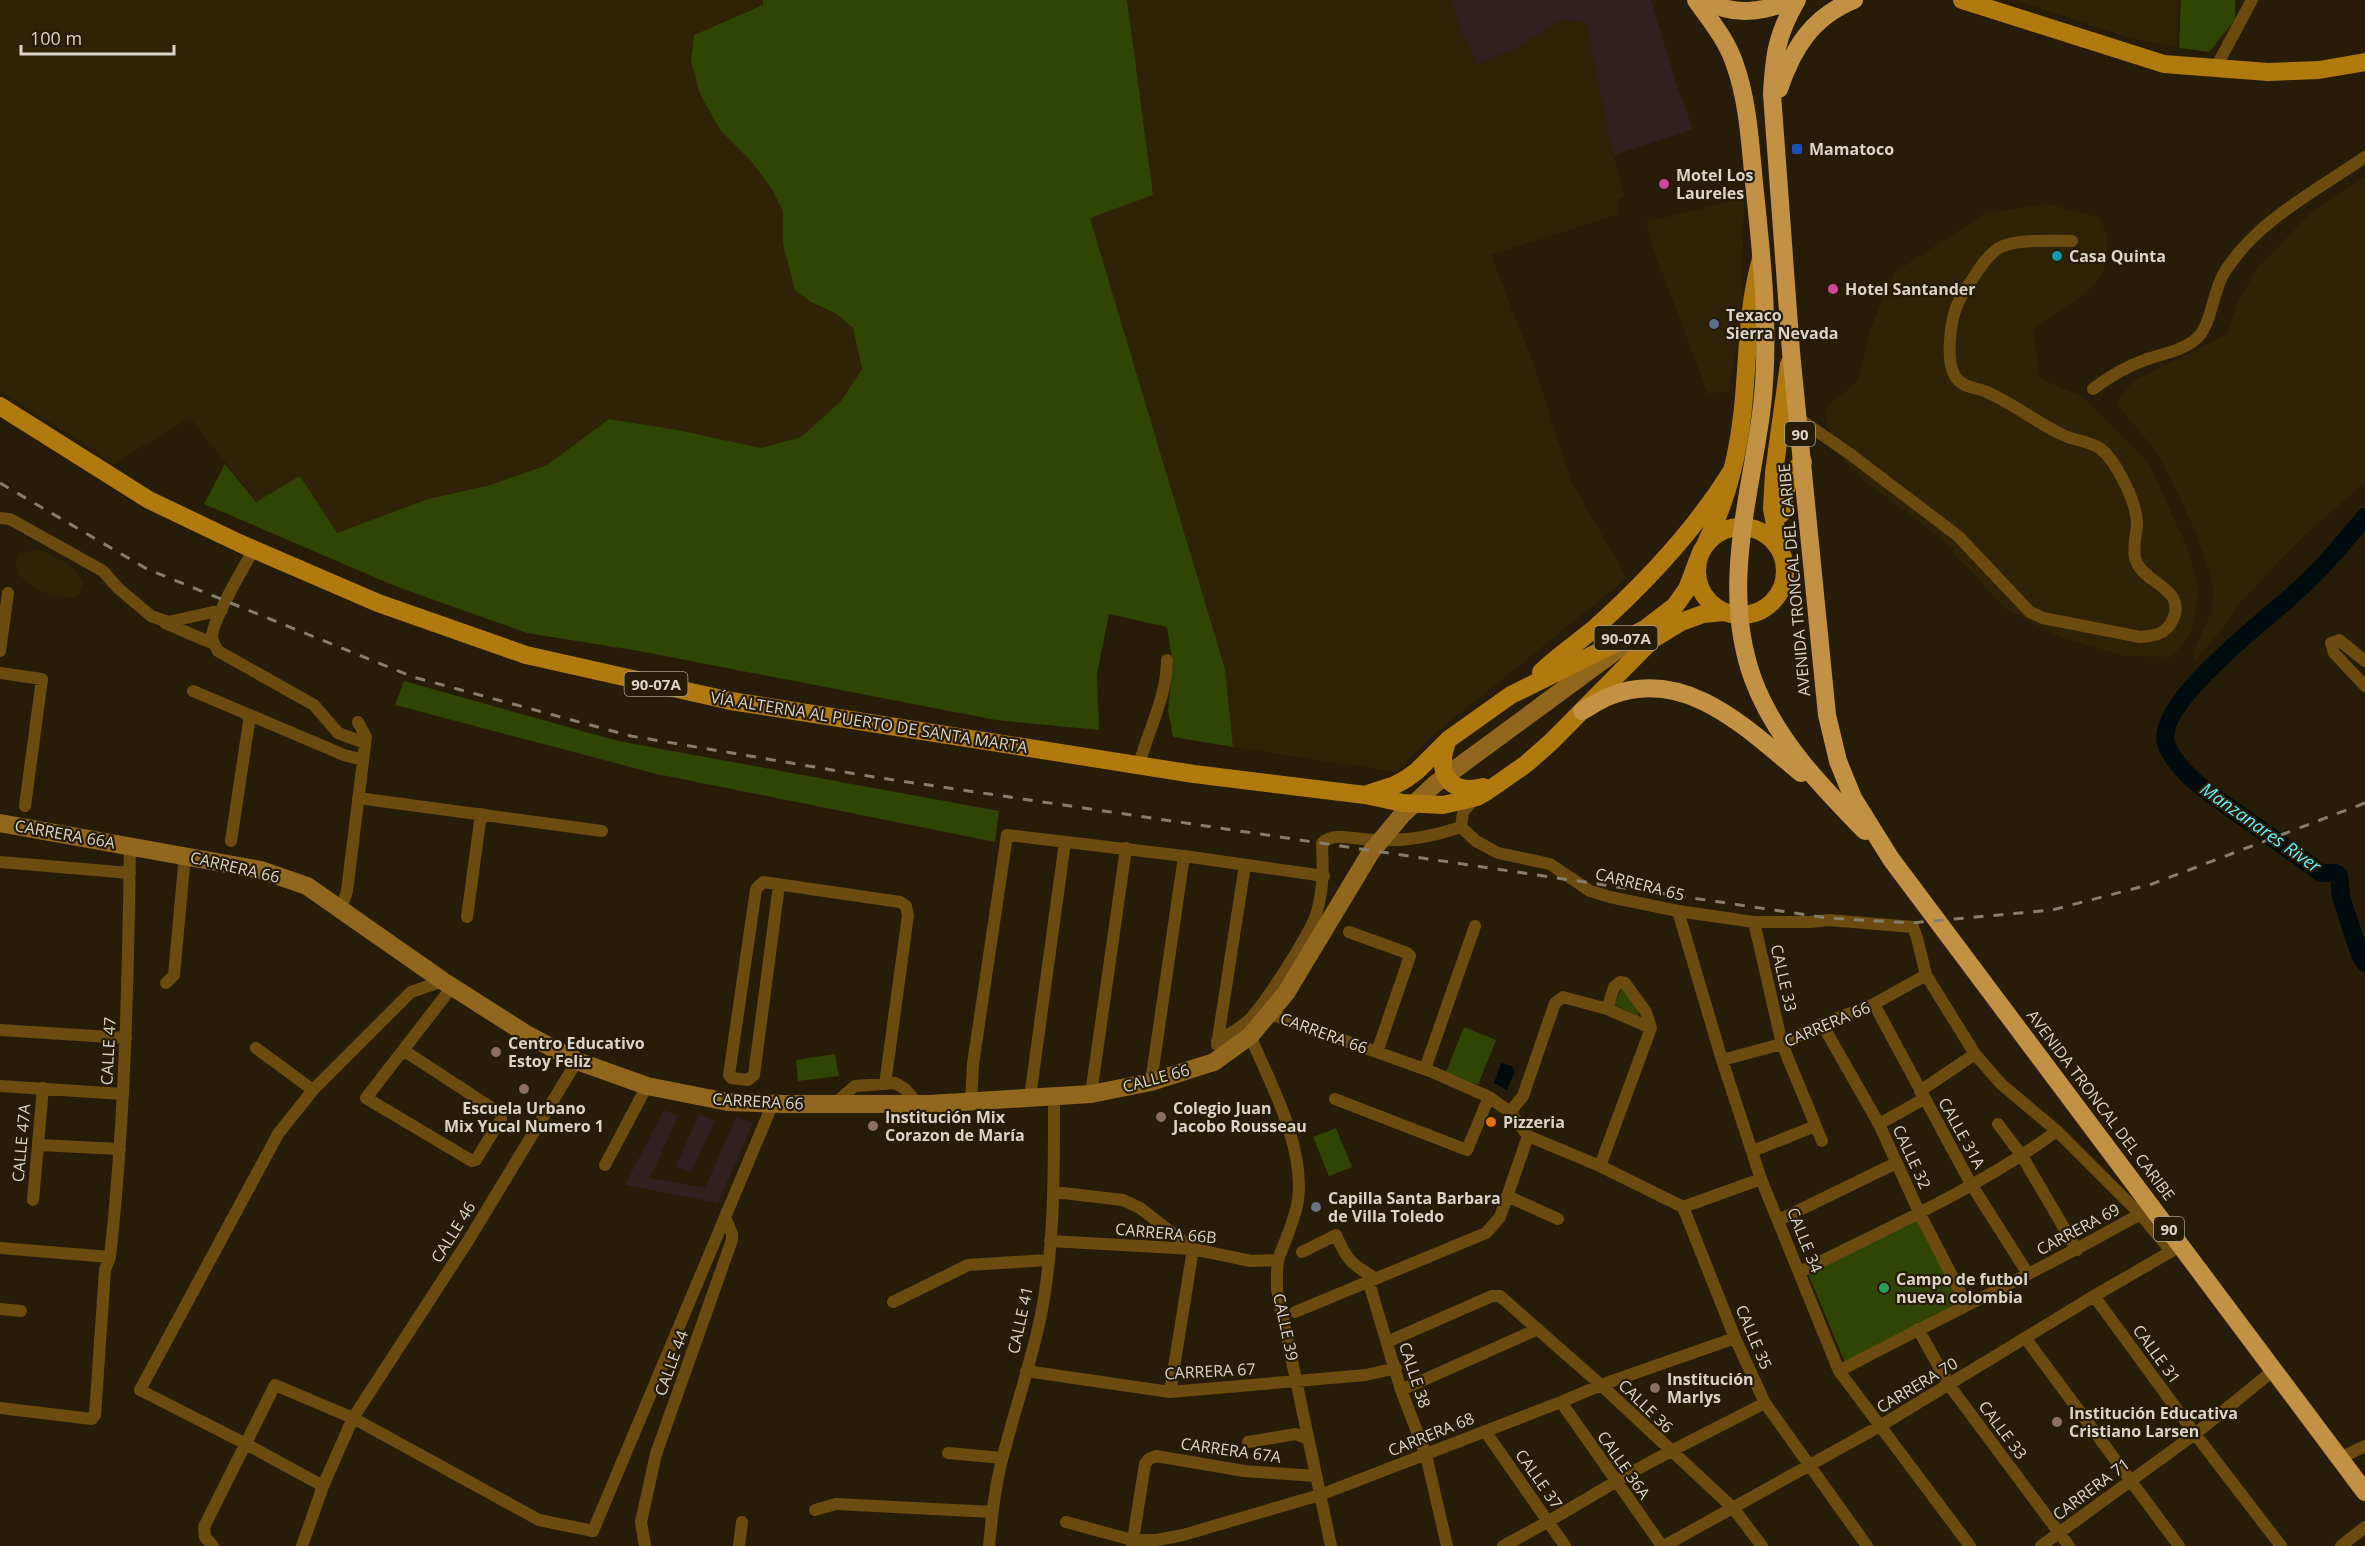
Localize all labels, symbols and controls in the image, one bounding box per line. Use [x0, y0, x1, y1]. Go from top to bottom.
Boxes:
scale bar [21, 18, 174, 56]
text: 100 m [30, 26, 82, 50]
place label: Mamatoco [1809, 138, 1894, 160]
marker: Mamatoco [1790, 142, 1804, 156]
place label: Motel Los Laureles [1676, 164, 1753, 204]
marker: Motel Los Laureles [1657, 177, 1671, 191]
place label: Casa Quinta [2069, 245, 2166, 267]
marker: Casa Quinta [2050, 249, 2064, 263]
place label: Hotel Santander [1845, 278, 1976, 300]
marker: Hotel Santander [1826, 282, 1840, 296]
place label: Texaco Sierra Nevada [1726, 304, 1839, 344]
marker: Texaco Sierra Nevada [1707, 317, 1721, 331]
road number: 90 [1785, 422, 1815, 446]
street label: AVENIDA TRONCAL DEL CARIBE [1773, 463, 1815, 697]
road number: 90-07A [1594, 626, 1658, 650]
road number: 90-07A [624, 672, 688, 696]
street label: VÍA ALTERNA AL PUERTO DE SANTA MARTA [709, 686, 1030, 758]
water label: Manzanares River [2196, 776, 2327, 878]
street label: CARRERA 66A [13, 814, 118, 854]
street label: CARRERA 66 [188, 846, 282, 888]
street label: CARRERA 65 [1593, 862, 1687, 906]
street label: CALLE 33 [1766, 942, 1802, 1014]
street label: CARRERA 66 [1781, 996, 1873, 1052]
street label: AVENIDA TRONCAL DEL CARIBE [2022, 1005, 2180, 1205]
street label: CARRERA 66 [1277, 1007, 1371, 1059]
street label: CALLE 47 [95, 1016, 121, 1086]
place label: Centro Educativo Estoy Feliz [508, 1032, 645, 1072]
marker: Centro Educativo Estoy Feliz [489, 1045, 503, 1059]
street label: CALLE 66 [1120, 1059, 1192, 1097]
marker: Escuela Urbano Mix Yucal Numero 1 [517, 1082, 531, 1096]
street label: CARRERA 66 [712, 1088, 804, 1114]
street label: CALLE 31A [1933, 1093, 1991, 1173]
place label: Escuela Urbano Mix Yucal Numero 1 [444, 1097, 604, 1137]
place label: Colegio Juan Jacobo Rousseau [1171, 1097, 1307, 1137]
street label: CALLE 47A [7, 1102, 35, 1183]
place label: Institución Mix Corazon de María [885, 1106, 1025, 1146]
marker: Colegio Juan Jacobo Rousseau [1154, 1110, 1168, 1124]
place label: Pizzeria [1503, 1111, 1565, 1133]
marker: Pizzeria [1484, 1115, 1498, 1129]
marker: Institución Mix Corazon de María [866, 1119, 880, 1133]
street label: CALLE 32 [1888, 1121, 1936, 1193]
place label: Capilla Santa Barbara de Villa Toledo [1328, 1187, 1501, 1227]
street label: CALLE 46 [426, 1197, 480, 1267]
street label: CARRERA 69 [2033, 1198, 2123, 1260]
marker: Capilla Santa Barbara de Villa Toledo [1309, 1200, 1323, 1214]
street label: CALLE 34 [1782, 1204, 1828, 1276]
road number: 90 [2154, 1217, 2184, 1241]
street label: CARRERA 66B [1114, 1218, 1218, 1248]
place label: Campo de futbol nueva colombia [1896, 1268, 2028, 1308]
marker: Campo de futbol nueva colombia [1877, 1281, 1891, 1295]
street label: CALLE 41 [1002, 1284, 1038, 1356]
street label: CALLE 39 [1268, 1291, 1304, 1363]
street label: CALLE 35 [1731, 1301, 1777, 1373]
street label: CALLE 31 [2128, 1320, 2186, 1388]
street label: CALLE 44 [649, 1327, 693, 1399]
street label: CALLE 38 [1394, 1339, 1436, 1411]
street label: CARRERA 70 [1872, 1352, 1962, 1418]
street label: CARRERA 67 [1164, 1358, 1256, 1384]
place label: Institución Marlys [1667, 1368, 1754, 1408]
street label: CALLE 36 [1614, 1374, 1678, 1438]
marker: Institución Marlys [1648, 1381, 1662, 1395]
street label: CALLE 33 [1974, 1396, 2032, 1464]
place label: Institución Educativa Cristiano Larsen [2069, 1402, 2238, 1442]
street label: CARRERA 68 [1385, 1407, 1477, 1461]
marker: Institución Educativa Cristiano Larsen [2050, 1415, 2064, 1429]
street label: CALLE 36A [1593, 1427, 1656, 1504]
street label: CARRERA 67A [1179, 1432, 1284, 1468]
street label: CALLE 37 [1510, 1445, 1568, 1513]
street label: CARRERA 71 [2048, 1453, 2134, 1525]

